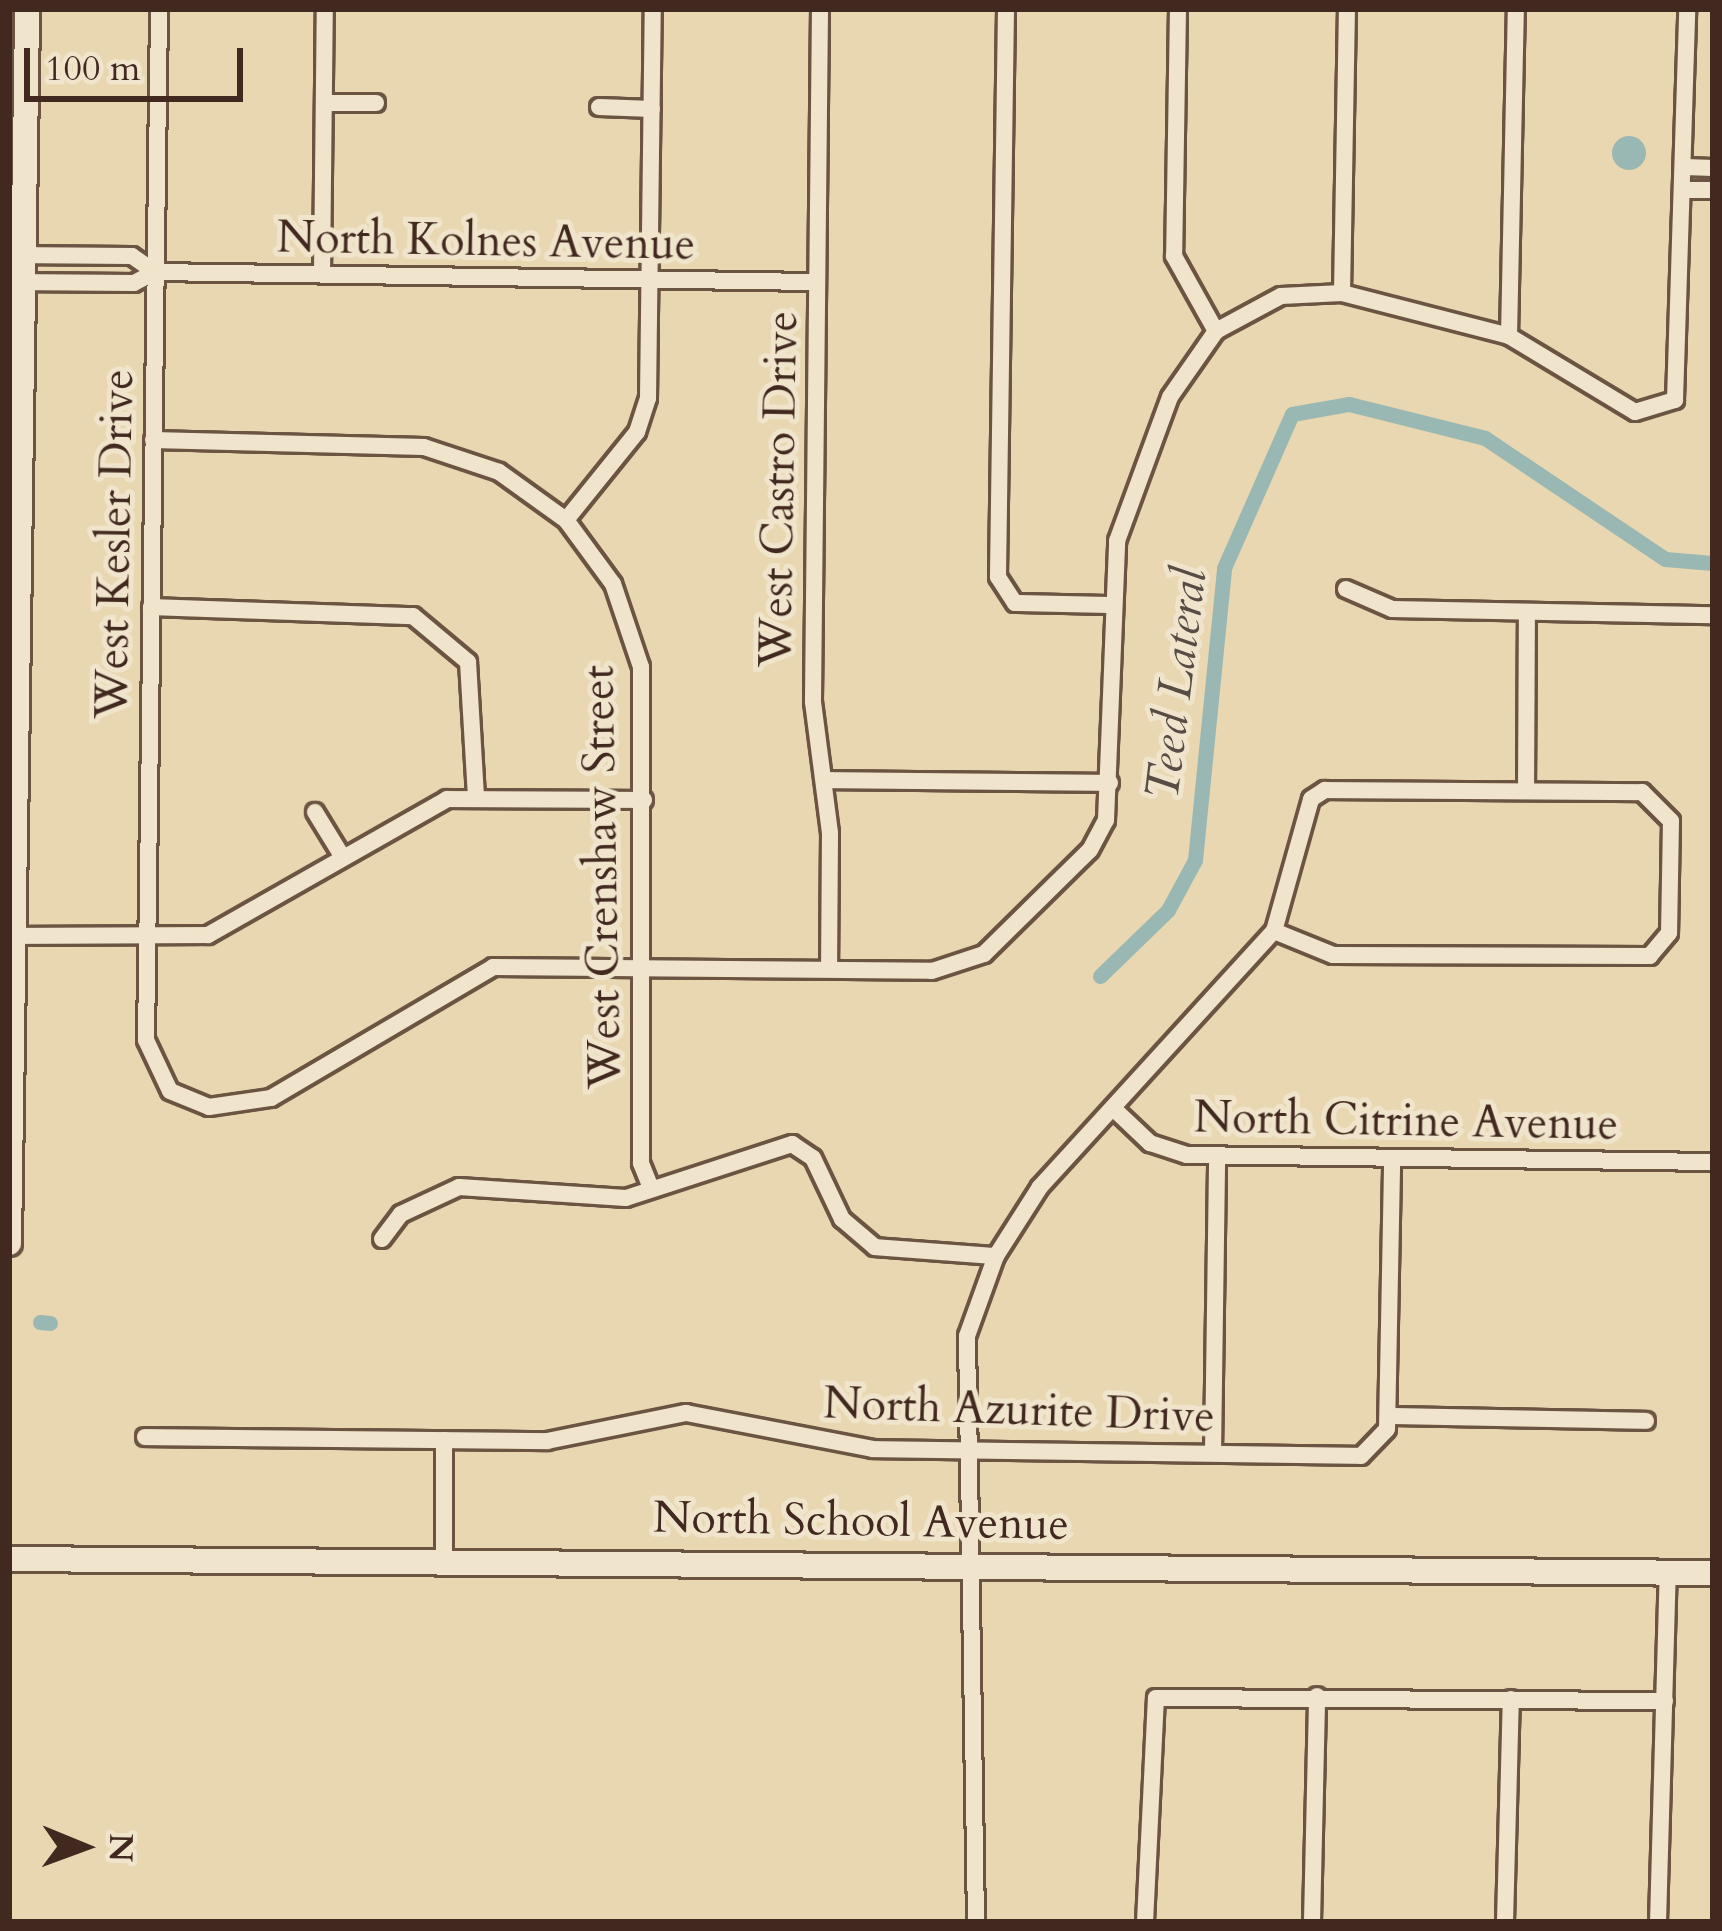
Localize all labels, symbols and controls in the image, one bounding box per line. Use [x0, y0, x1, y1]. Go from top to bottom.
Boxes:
scale bar [30, 24, 249, 98]
text: 100 m [45, 44, 140, 93]
street label: North Kolnes Avenue [276, 210, 696, 272]
street label: West Castro Drive [749, 310, 809, 668]
street label: West Kesler Drive [85, 369, 145, 719]
water label: Teed Lateral [1133, 565, 1219, 803]
street label: West Crenshaw Street [571, 665, 633, 1089]
street label: North Citrine Avenue [1193, 1090, 1619, 1152]
street label: North Azurite Drive [822, 1376, 1216, 1444]
street label: North School Avenue [653, 1490, 1069, 1552]
north arrow [24, 1787, 144, 1907]
text: N [98, 1833, 143, 1862]

